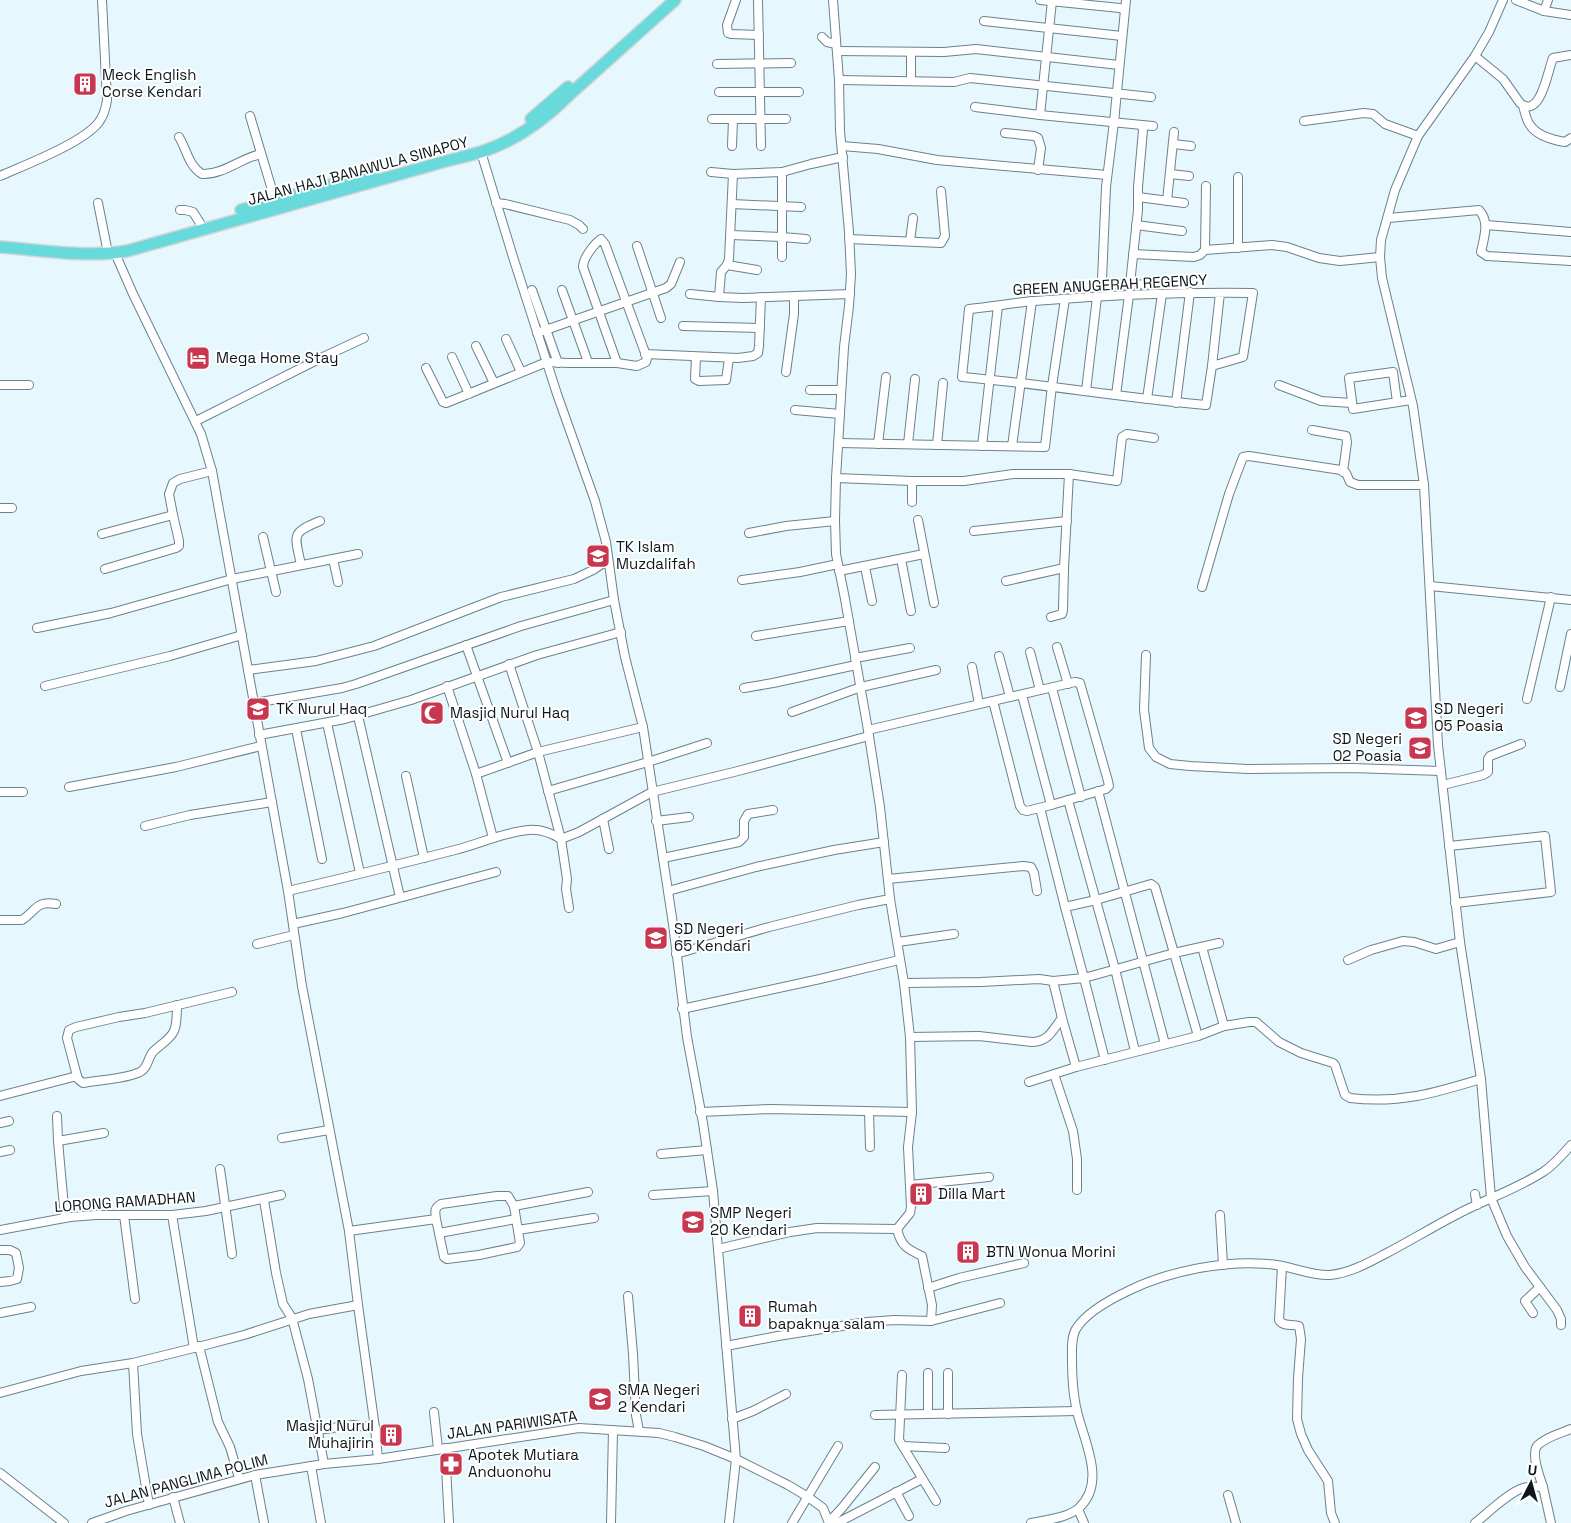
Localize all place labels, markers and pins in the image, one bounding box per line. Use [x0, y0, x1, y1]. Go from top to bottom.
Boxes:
place label: Meck English Corse Kendari [102, 65, 202, 101]
building icon: Meck English Corse Kendari [72, 71, 98, 97]
hotel icon: Mega Home Stay [185, 345, 211, 371]
place label: Mega Home Stay [216, 348, 338, 367]
place label: TK Islam Muzdalifah [616, 537, 696, 573]
school or university icon: TK Islam Muzdalifah [585, 543, 611, 569]
school or university icon: TK Nurul Haq [245, 696, 271, 722]
place label: TK Nurul Haq [276, 699, 367, 718]
place label: SD Negeri 05 Poasia [1434, 699, 1504, 735]
mosque icon: Masjid Nurul Haq [419, 700, 445, 726]
place label: Masjid Nurul Haq [450, 703, 570, 722]
school or university icon: SD Negeri 05 Poasia [1403, 705, 1429, 731]
place label: SD Negeri 02 Poasia [1332, 729, 1402, 765]
school or university icon: SD Negeri 02 Poasia [1407, 735, 1433, 761]
place label: SD Negeri 65 Kendari [674, 919, 751, 955]
school or university icon: SD Negeri 65 Kendari [643, 925, 669, 951]
building icon: Dilla Mart [908, 1181, 934, 1207]
place label: Dilla Mart [938, 1184, 1006, 1203]
place label: SMP Negeri 20 Kendari [710, 1203, 792, 1239]
school or university icon: SMP Negeri 20 Kendari [680, 1209, 706, 1235]
building icon: BTN Wonua Morini [955, 1239, 981, 1265]
place label: BTN Wonua Morini [986, 1242, 1116, 1261]
place label: Rumah bapaknya salam [768, 1297, 885, 1333]
building icon: Rumah bapaknya salam [737, 1303, 763, 1329]
place label: SMA Negeri 2 Kendari [618, 1380, 700, 1416]
school or university icon: SMA Negeri 2 Kendari [587, 1386, 613, 1412]
place label: Masjid Nurul Muhajirin [286, 1416, 374, 1452]
building icon: Masjid Nurul Muhajirin [378, 1422, 404, 1448]
place label: Apotek Mutiara Anduonohu [468, 1445, 579, 1481]
pharmacy icon: Apotek Mutiara Anduonohu [438, 1451, 464, 1477]

